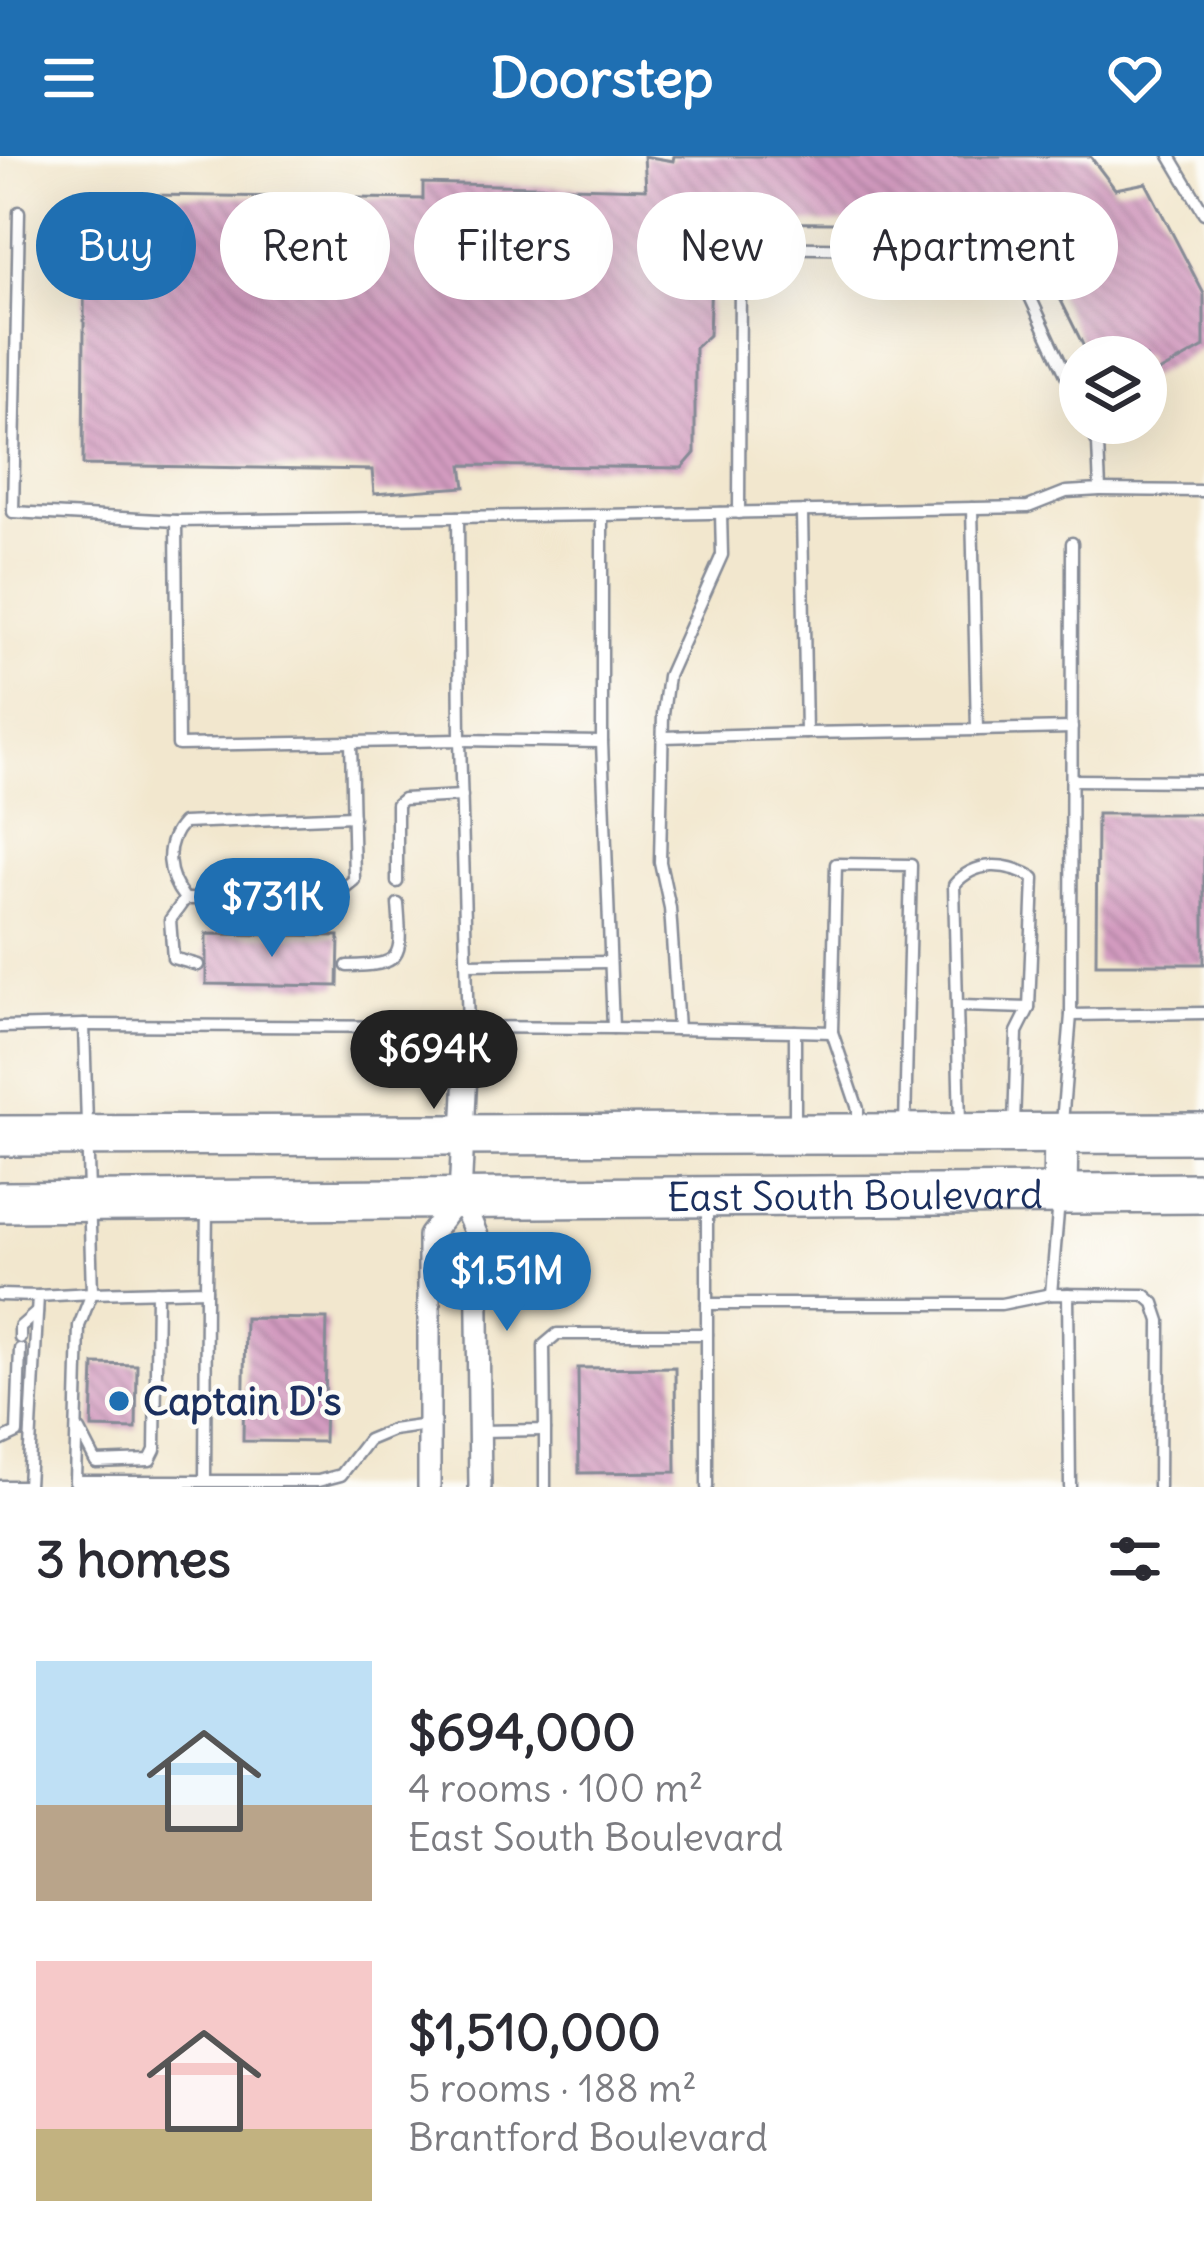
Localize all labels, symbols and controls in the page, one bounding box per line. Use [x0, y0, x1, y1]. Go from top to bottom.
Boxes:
text: Doorstep [490, 44, 714, 112]
icon: menu [36, 45, 102, 111]
icon: heart [1102, 45, 1168, 111]
chip: Buy [36, 192, 196, 300]
chip: Rent [220, 192, 390, 300]
chip: Filters [414, 192, 613, 300]
chip: New [637, 192, 806, 300]
chip: Apartment [830, 192, 1118, 300]
map controls [1059, 336, 1167, 444]
button: layers [1059, 336, 1167, 444]
pin: $731K [188, 858, 356, 960]
text: $731K [221, 872, 323, 921]
pin: $694K [350, 1010, 518, 1112]
text: $694K [377, 1024, 491, 1073]
street label: East South Boulevard [667, 1170, 1043, 1222]
pin: $1.51M [409, 1232, 605, 1334]
text: $1.51M [450, 1246, 564, 1295]
place label: Captain D's [143, 1377, 341, 1426]
marker: Captain D's [106, 1388, 132, 1414]
icon: filters [1102, 1526, 1168, 1592]
text: 3 homes [36, 1527, 231, 1591]
text: $694,000 [408, 1700, 636, 1764]
icon: home [132, 1709, 276, 1853]
text: 4 rooms · 100 m² [408, 1764, 703, 1813]
text: East South Boulevard [408, 1813, 784, 1862]
text: $1,510,000 [408, 2000, 661, 2064]
icon: home [132, 2009, 276, 2153]
text: 5 rooms · 188 m² [408, 2064, 697, 2113]
text: Brantford Boulevard [408, 2113, 768, 2162]

